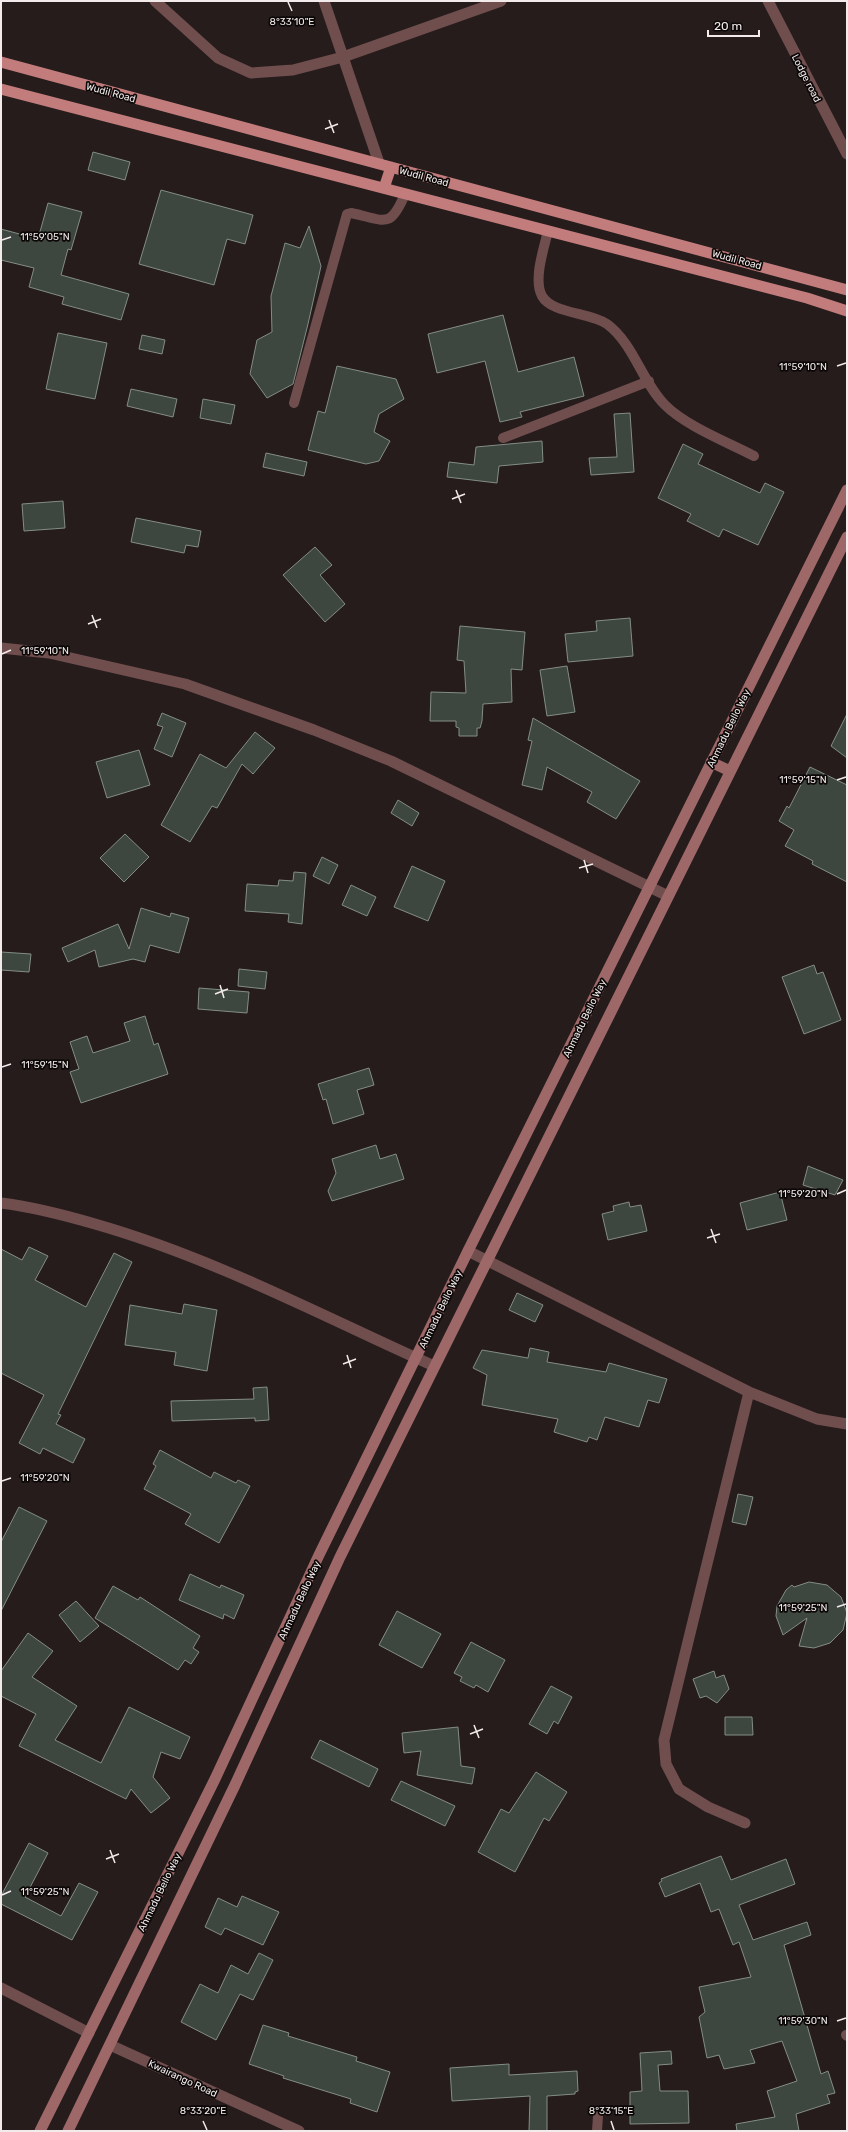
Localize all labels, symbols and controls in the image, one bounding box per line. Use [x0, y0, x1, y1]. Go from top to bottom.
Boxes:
scale bar [708, 12, 759, 38]
text: 8°33'10"E [270, 16, 314, 28]
text: 20 m [714, 19, 742, 33]
street label: Lodge road [789, 52, 823, 104]
street label: Wudil Road [85, 81, 137, 105]
street label: Wudil Road [398, 165, 450, 189]
text: 11°59'05"N [20, 231, 70, 243]
street label: Wudil Road [711, 248, 763, 272]
text: 11°59'10"N [779, 361, 827, 373]
text: 11°59'10"N [21, 645, 69, 657]
street label: Ahmadu Bello Way [705, 687, 753, 769]
text: 11°59'15"N [779, 774, 827, 786]
street label: Ahmadu Bello Way [561, 977, 609, 1059]
text: 11°59'15"N [21, 1059, 69, 1071]
text: 11°59'20"N [778, 1188, 828, 1200]
street label: Ahmadu Bello Way [417, 1268, 465, 1350]
text: 11°59'20"N [20, 1472, 70, 1484]
street label: Ahmadu Bello Way [276, 1559, 324, 1642]
text: 11°59'25"N [779, 1602, 828, 1614]
street label: Ahmadu Bello Way [136, 1851, 184, 1933]
text: 11°59'25"N [21, 1886, 70, 1898]
text: 11°59'30"N [778, 2015, 828, 2027]
street label: Kwairango Road [146, 2058, 219, 2100]
text: 8°33'20"E [180, 2105, 226, 2117]
text: 8°33'15"E [589, 2105, 633, 2117]

